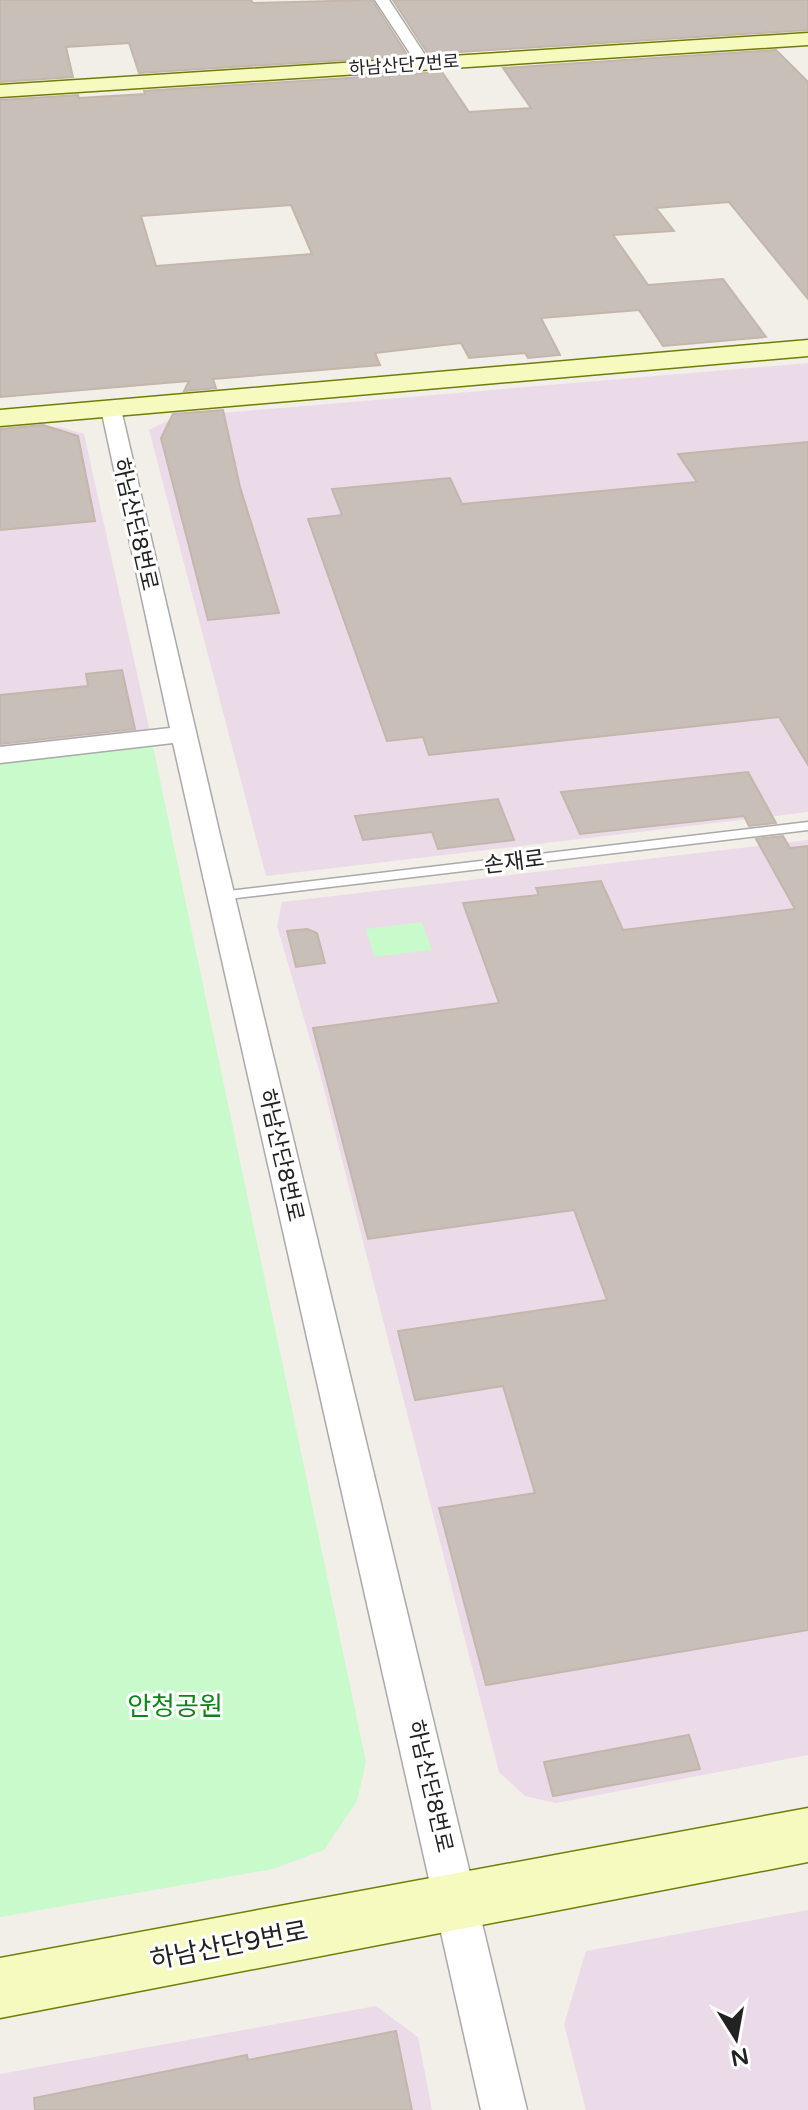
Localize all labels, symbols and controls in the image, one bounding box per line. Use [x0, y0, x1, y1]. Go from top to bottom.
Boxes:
street label: 하남산단7번로 [348, 50, 460, 80]
street label: 하남산단8번로 [107, 455, 163, 593]
street label: 손재로 [482, 845, 546, 879]
street label: 하남산단8번로 [253, 1086, 309, 1224]
park label: 안청공원 [127, 1691, 223, 1722]
street label: 하남산단8번로 [402, 1717, 458, 1855]
street label: 하남산단9번로 [148, 1915, 311, 1976]
north arrow [696, 1998, 776, 2078]
text: N [728, 2042, 751, 2071]

